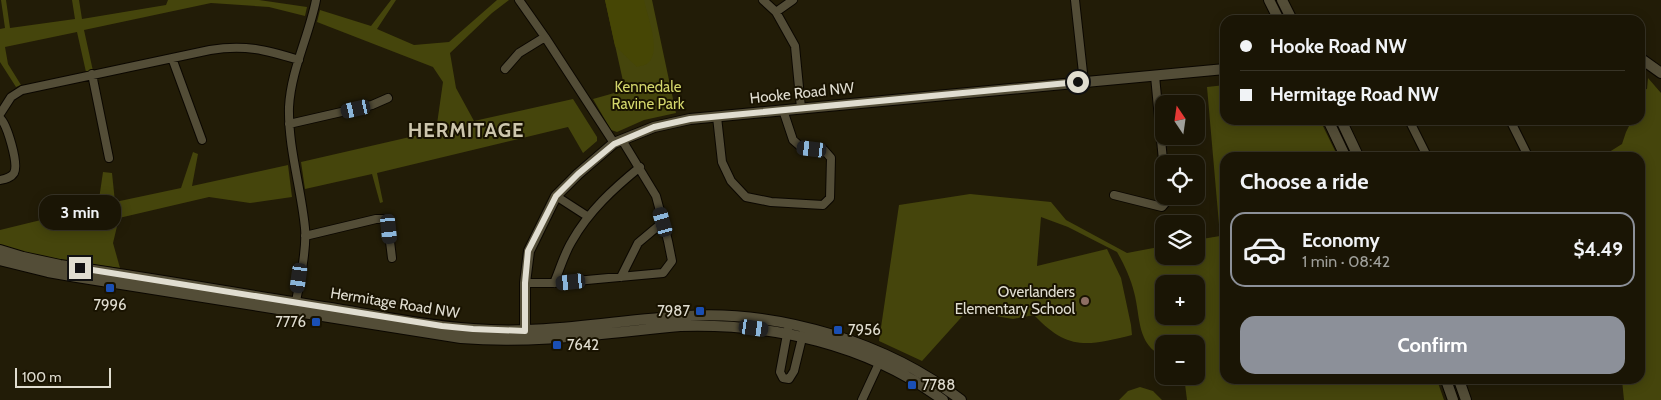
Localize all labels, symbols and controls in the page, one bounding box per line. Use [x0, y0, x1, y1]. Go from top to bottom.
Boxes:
text: Hooke Road NW [1270, 35, 1407, 58]
route start [1067, 71, 1089, 93]
park label: Kennedale Ravine Park [612, 78, 685, 113]
street label: Hooke Road NW [749, 78, 856, 107]
text: Hermitage Road NW [1270, 83, 1439, 106]
north arrow [1155, 95, 1205, 145]
map controls [1155, 95, 1205, 385]
car [339, 98, 372, 120]
district label: HERMITAGE [408, 118, 524, 142]
car [796, 140, 827, 158]
button: locate [1155, 155, 1205, 205]
text: Choose a ride [1240, 168, 1369, 195]
callout: 3 min [39, 196, 121, 230]
text: 3 min [61, 203, 99, 222]
car [651, 206, 674, 238]
car [379, 213, 398, 245]
button: layers [1155, 215, 1205, 265]
icon: car [1242, 227, 1287, 272]
text: Economy [1302, 229, 1380, 252]
text: $4.49 [1573, 238, 1623, 261]
text: 1 min · 08:42 [1302, 252, 1390, 271]
route end [69, 257, 91, 279]
car [289, 262, 308, 294]
car [555, 273, 586, 291]
button: + [1155, 275, 1205, 325]
marker: 7996 [104, 282, 116, 294]
place label: Overlanders Elementary School [955, 283, 1075, 318]
street label: Hermitage Road NW [329, 284, 462, 322]
marker: Overlanders Elementary School [1079, 295, 1091, 307]
place label: 7996 [93, 296, 127, 314]
place label: 7987 [657, 302, 690, 320]
marker: 7987 [694, 305, 706, 317]
place label: 7776 [275, 313, 306, 331]
marker: 7776 [310, 316, 322, 328]
button: Confirm [1240, 316, 1625, 374]
car [738, 318, 769, 338]
place label: 7956 [848, 321, 881, 339]
marker: 7956 [832, 324, 844, 336]
button: − [1155, 335, 1205, 385]
place label: 7642 [567, 336, 599, 354]
marker: 7642 [551, 339, 563, 351]
scale bar [15, 365, 111, 388]
text: 100 m [22, 368, 62, 386]
place label: 7788 [922, 376, 955, 394]
marker: 7788 [906, 379, 918, 391]

